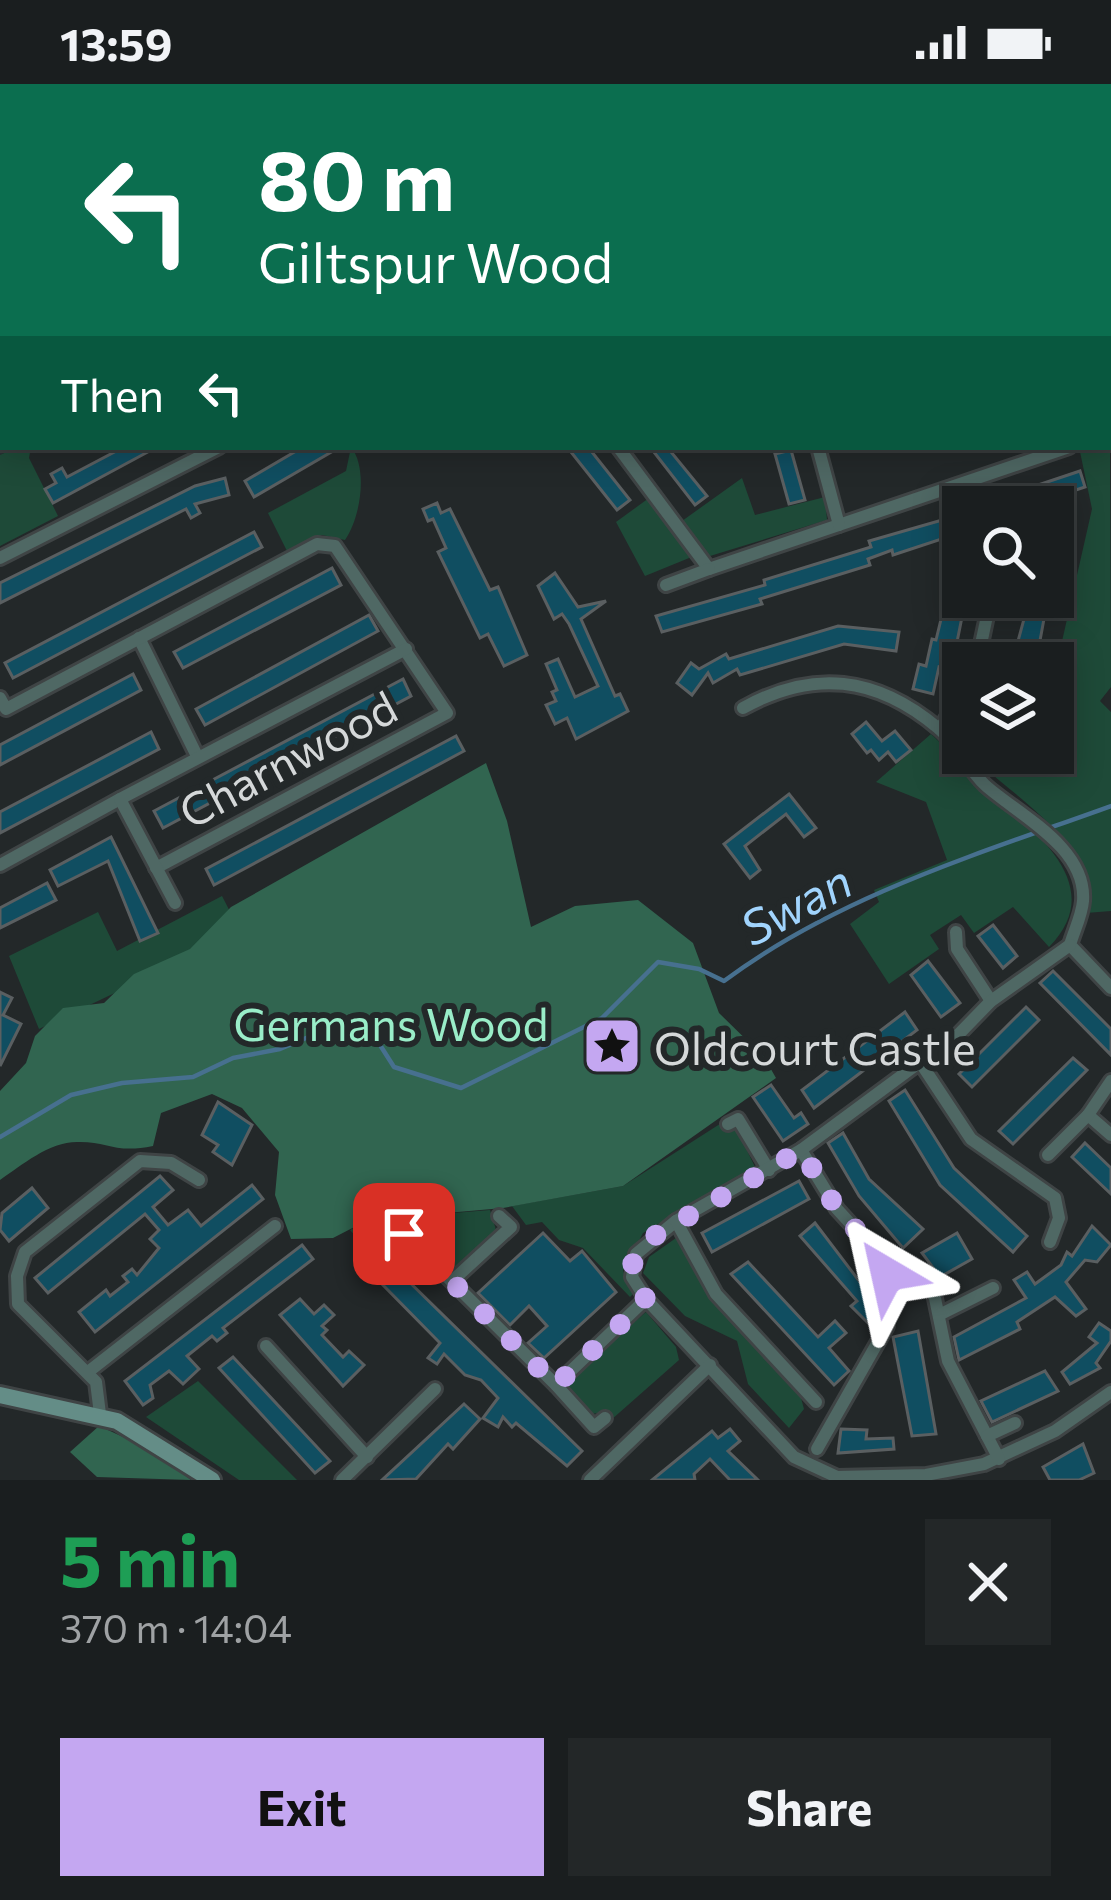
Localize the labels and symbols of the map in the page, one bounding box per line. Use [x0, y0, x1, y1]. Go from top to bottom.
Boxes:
street label: Charnwood [169, 678, 405, 838]
water label: Swan [729, 849, 861, 957]
park label: Germans Wood [234, 995, 548, 1050]
place icon: Oldcourt Castle [581, 1015, 643, 1077]
place label: Oldcourt Castle [654, 1019, 976, 1074]
pin [353, 1183, 455, 1285]
position arrow [824, 1211, 950, 1337]

